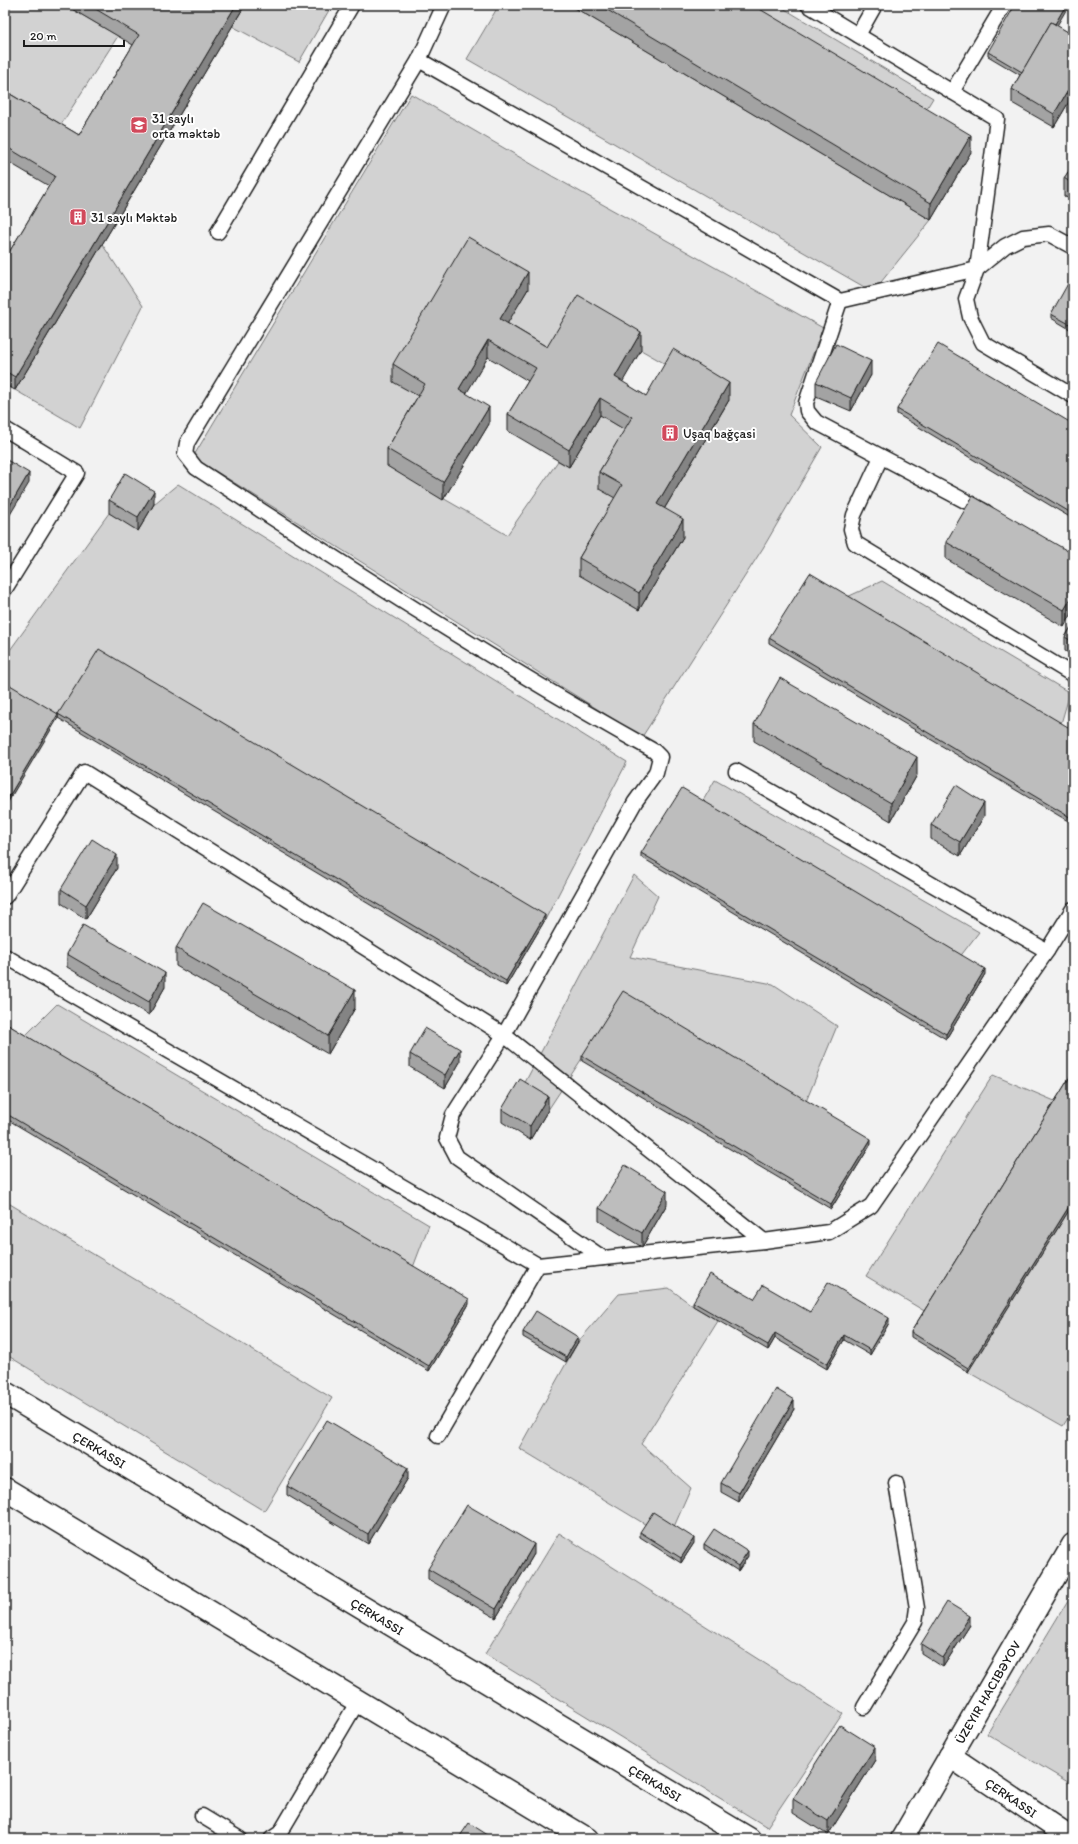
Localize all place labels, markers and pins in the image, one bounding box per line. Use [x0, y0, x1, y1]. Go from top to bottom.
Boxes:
place label: 31 saylı orta məktəb [152, 111, 221, 141]
school or university icon: 31 saylı orta məktəb [129, 115, 149, 135]
building icon: 31 saylı Məktəb [68, 207, 88, 227]
place label: 31 saylı Məktəb [91, 210, 177, 225]
building icon: Uşaq bağçasi [660, 423, 680, 443]
place label: Uşaq bağçasi [683, 426, 756, 441]

